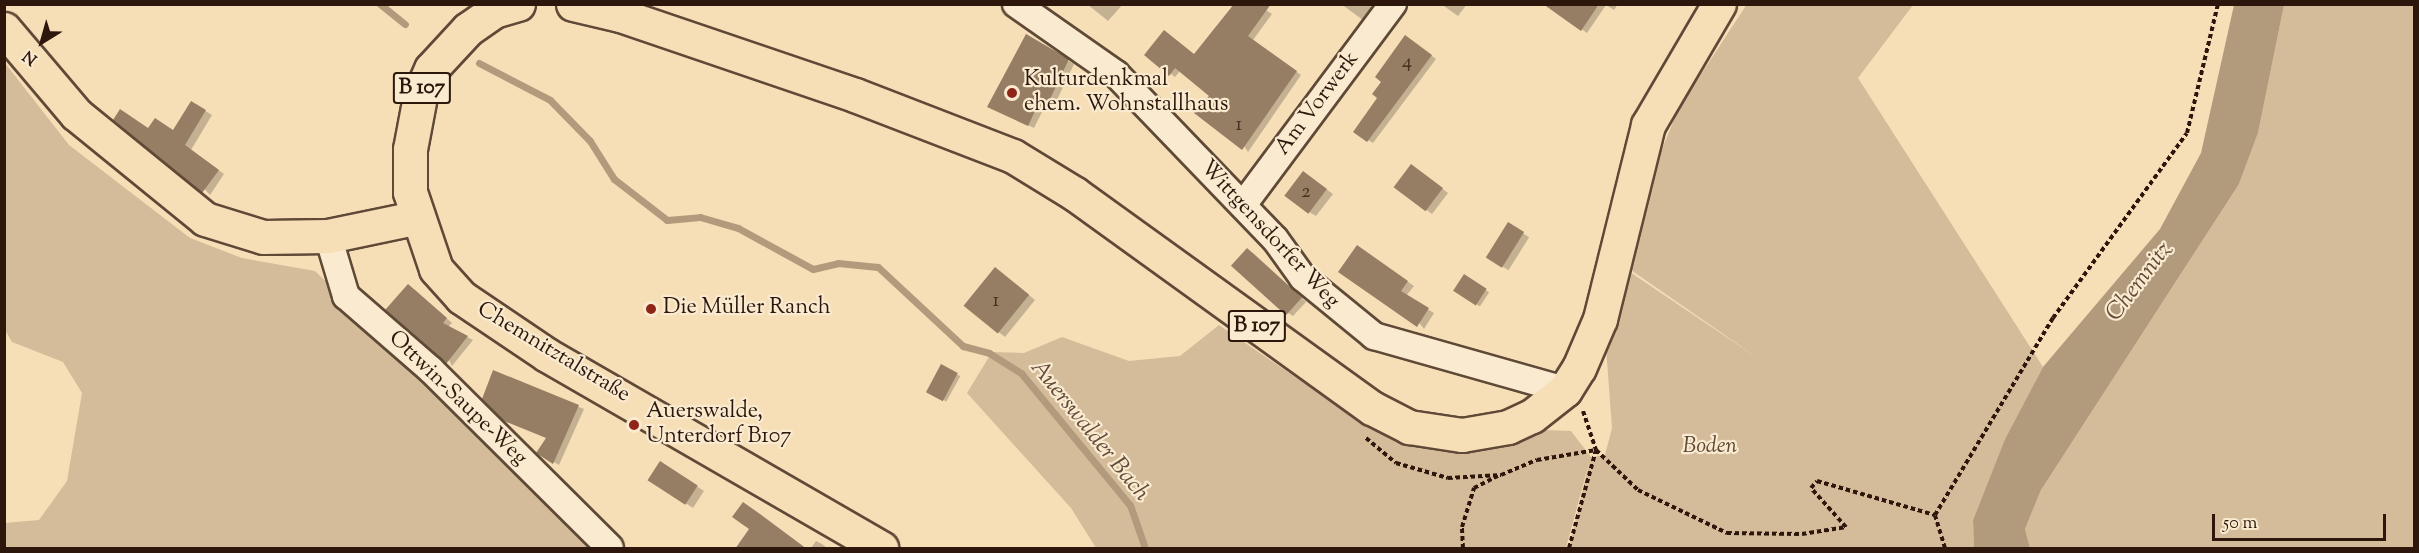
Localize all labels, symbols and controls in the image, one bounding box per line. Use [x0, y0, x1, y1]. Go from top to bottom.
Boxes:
north arrow [12, 12, 72, 72]
text: N [19, 44, 43, 70]
street label: Am Vorwerk [1270, 47, 1366, 161]
house number: 4 [1402, 50, 1412, 74]
place label: Kulturdenkmal ehem. Wohnstallhaus [1024, 67, 1228, 118]
road number: B 107 [392, 70, 452, 106]
marker: Kulturdenkmal ehem. Wohnstallhaus [1005, 86, 1019, 100]
house number: 1 [1236, 113, 1242, 137]
street label: Wittgensdorfer Weg [1194, 155, 1344, 315]
house number: 2 [1301, 180, 1311, 204]
water label: Chemnitz [2101, 236, 2179, 328]
house number: 1 [993, 289, 999, 313]
place label: Die Müller Ranch [663, 296, 831, 322]
street label: Chemnitztalstraße [472, 297, 634, 409]
marker: Die Müller Ranch [644, 302, 658, 316]
road number: B 107 [1227, 308, 1287, 344]
street label: Ottwin-Saupe-Weg [382, 326, 532, 472]
water label: Auerswalder Bach [1023, 354, 1155, 508]
place label: Auerswalde, Unterdorf B107 [646, 399, 791, 451]
marker: Auerswalde, Unterdorf B107 [627, 418, 641, 432]
park label: Boden [1683, 435, 1737, 461]
scale bar [2215, 502, 2389, 540]
text: 50 m [2223, 511, 2257, 537]

